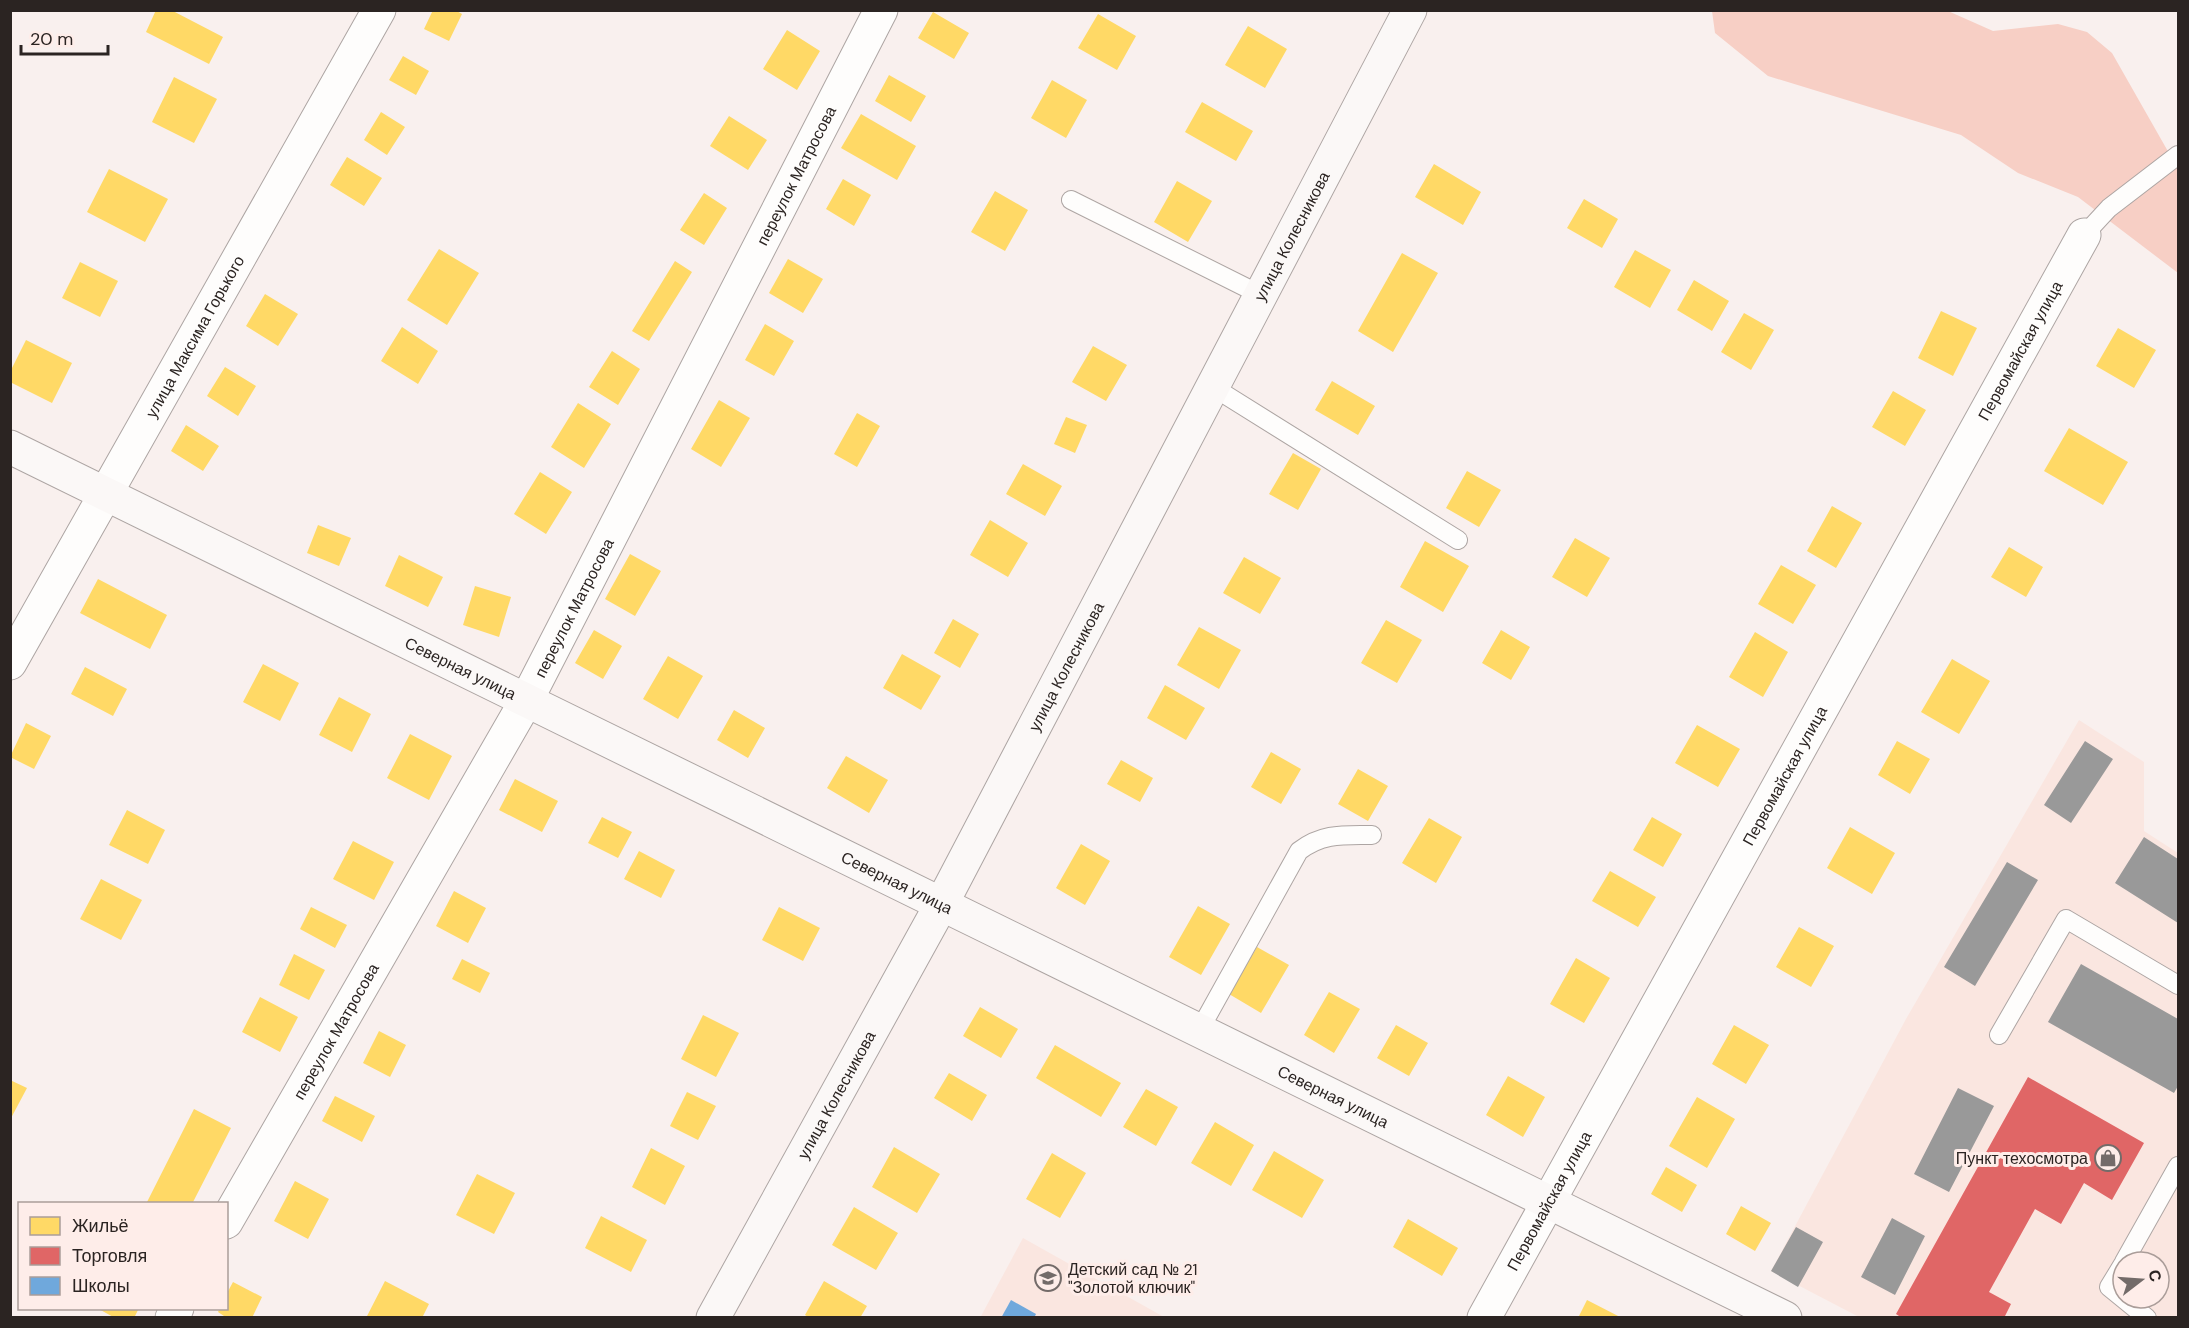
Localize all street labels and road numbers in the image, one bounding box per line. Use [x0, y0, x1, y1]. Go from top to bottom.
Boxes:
street label: переулок Матросова [751, 102, 841, 249]
street label: улица Колесникова [1249, 168, 1334, 304]
street label: улица Максима Горького [140, 252, 249, 421]
street label: Первомайская улица [1973, 277, 2067, 424]
street label: переулок Матросова [529, 534, 618, 681]
street label: улица Колесникова [1023, 598, 1109, 735]
street label: Северная улица [402, 632, 520, 704]
street label: Первомайская улица [1737, 702, 1832, 849]
street label: Северная улица [838, 846, 956, 918]
street label: переулок Матросова [288, 959, 383, 1103]
street label: улица Колесникова [792, 1027, 880, 1163]
street label: Северная улица [1274, 1060, 1392, 1133]
street label: Первомайская улица [1502, 1127, 1596, 1274]

